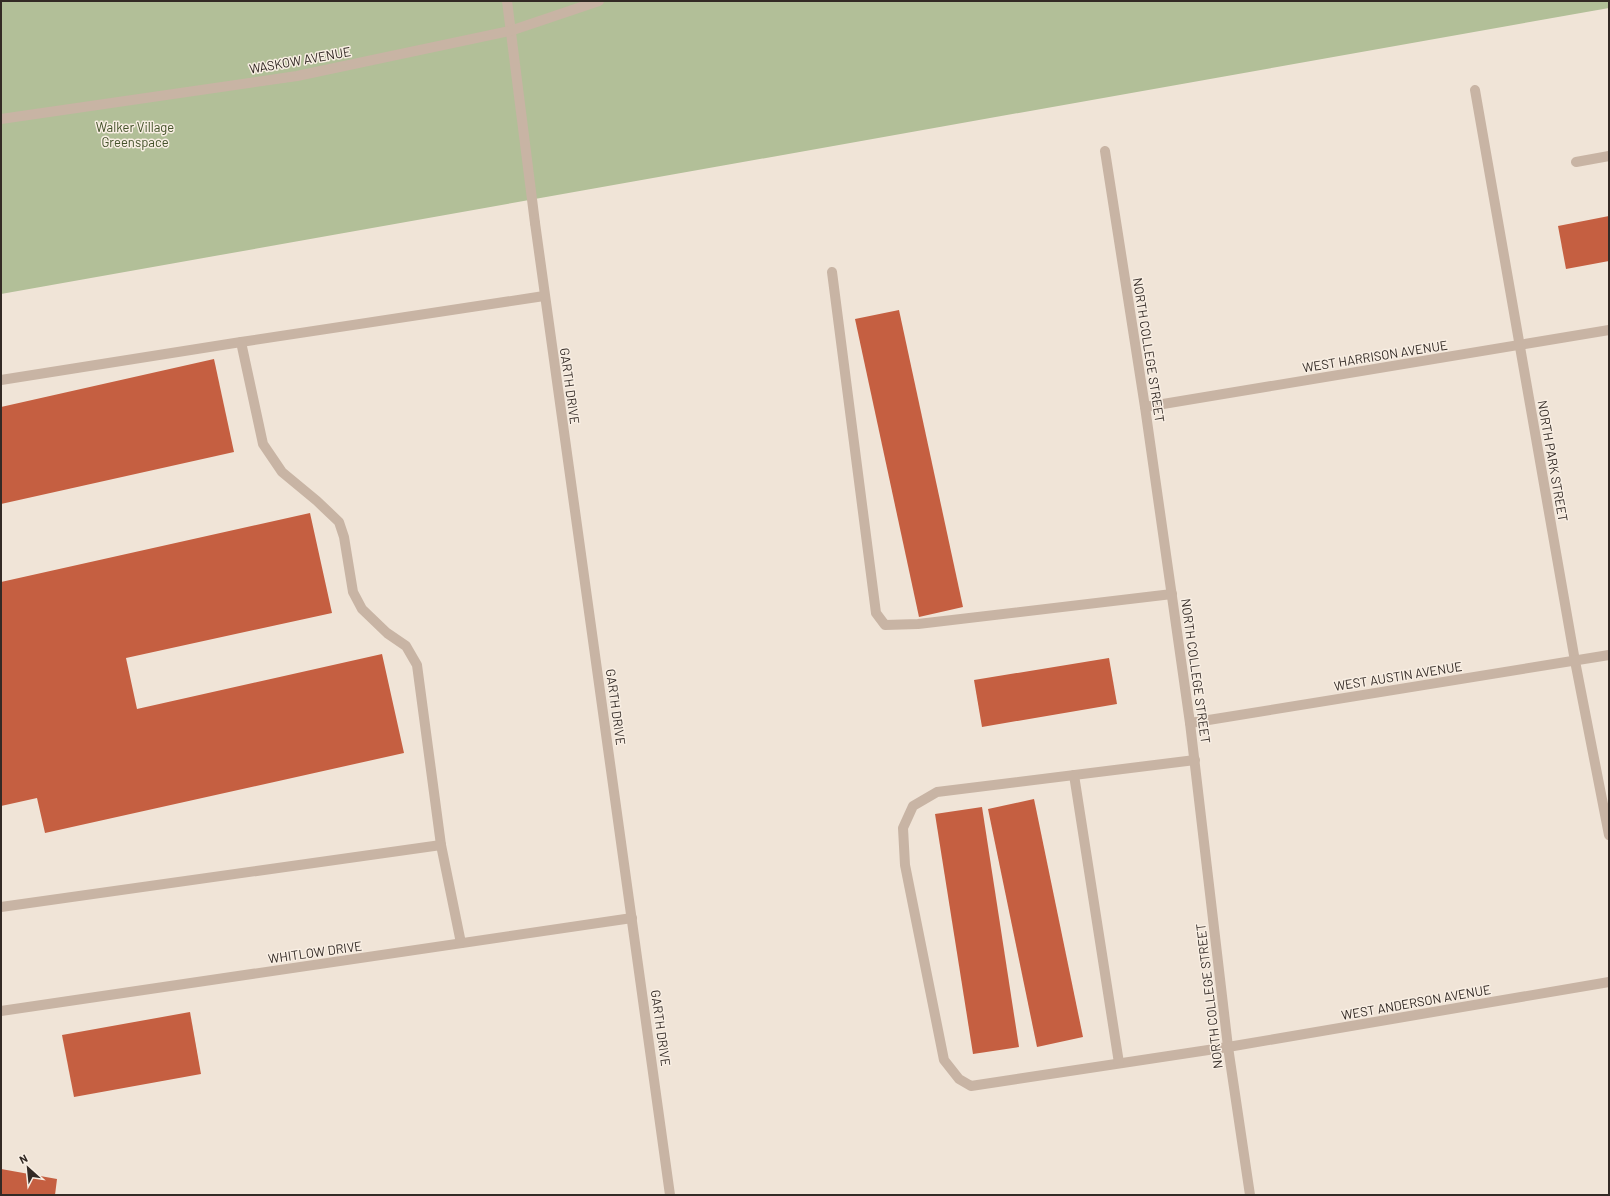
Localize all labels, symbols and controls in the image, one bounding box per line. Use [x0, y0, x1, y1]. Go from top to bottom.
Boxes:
street label: WASKOW AVENUE [248, 43, 352, 77]
park label: Walker Village Greenspace [96, 119, 174, 150]
street label: NORTH COLLEGE STREET [1130, 277, 1168, 423]
street label: WEST HARRISON AVENUE [1301, 337, 1449, 375]
street label: GARTH DRIVE [557, 347, 583, 425]
street label: NORTH PARK STREET [1534, 399, 1572, 523]
street label: NORTH COLLEGE STREET [1178, 598, 1214, 744]
street label: WEST AUSTIN AVENUE [1333, 658, 1463, 694]
street label: GARTH DRIVE [603, 668, 629, 746]
street label: NORTH COLLEGE STREET [1192, 922, 1226, 1070]
street label: WHITLOW DRIVE [267, 937, 363, 967]
street label: WEST ANDERSON AVENUE [1340, 981, 1492, 1023]
street label: GARTH DRIVE [648, 989, 674, 1067]
north arrow [8, 1148, 48, 1188]
text: N [17, 1151, 29, 1166]

